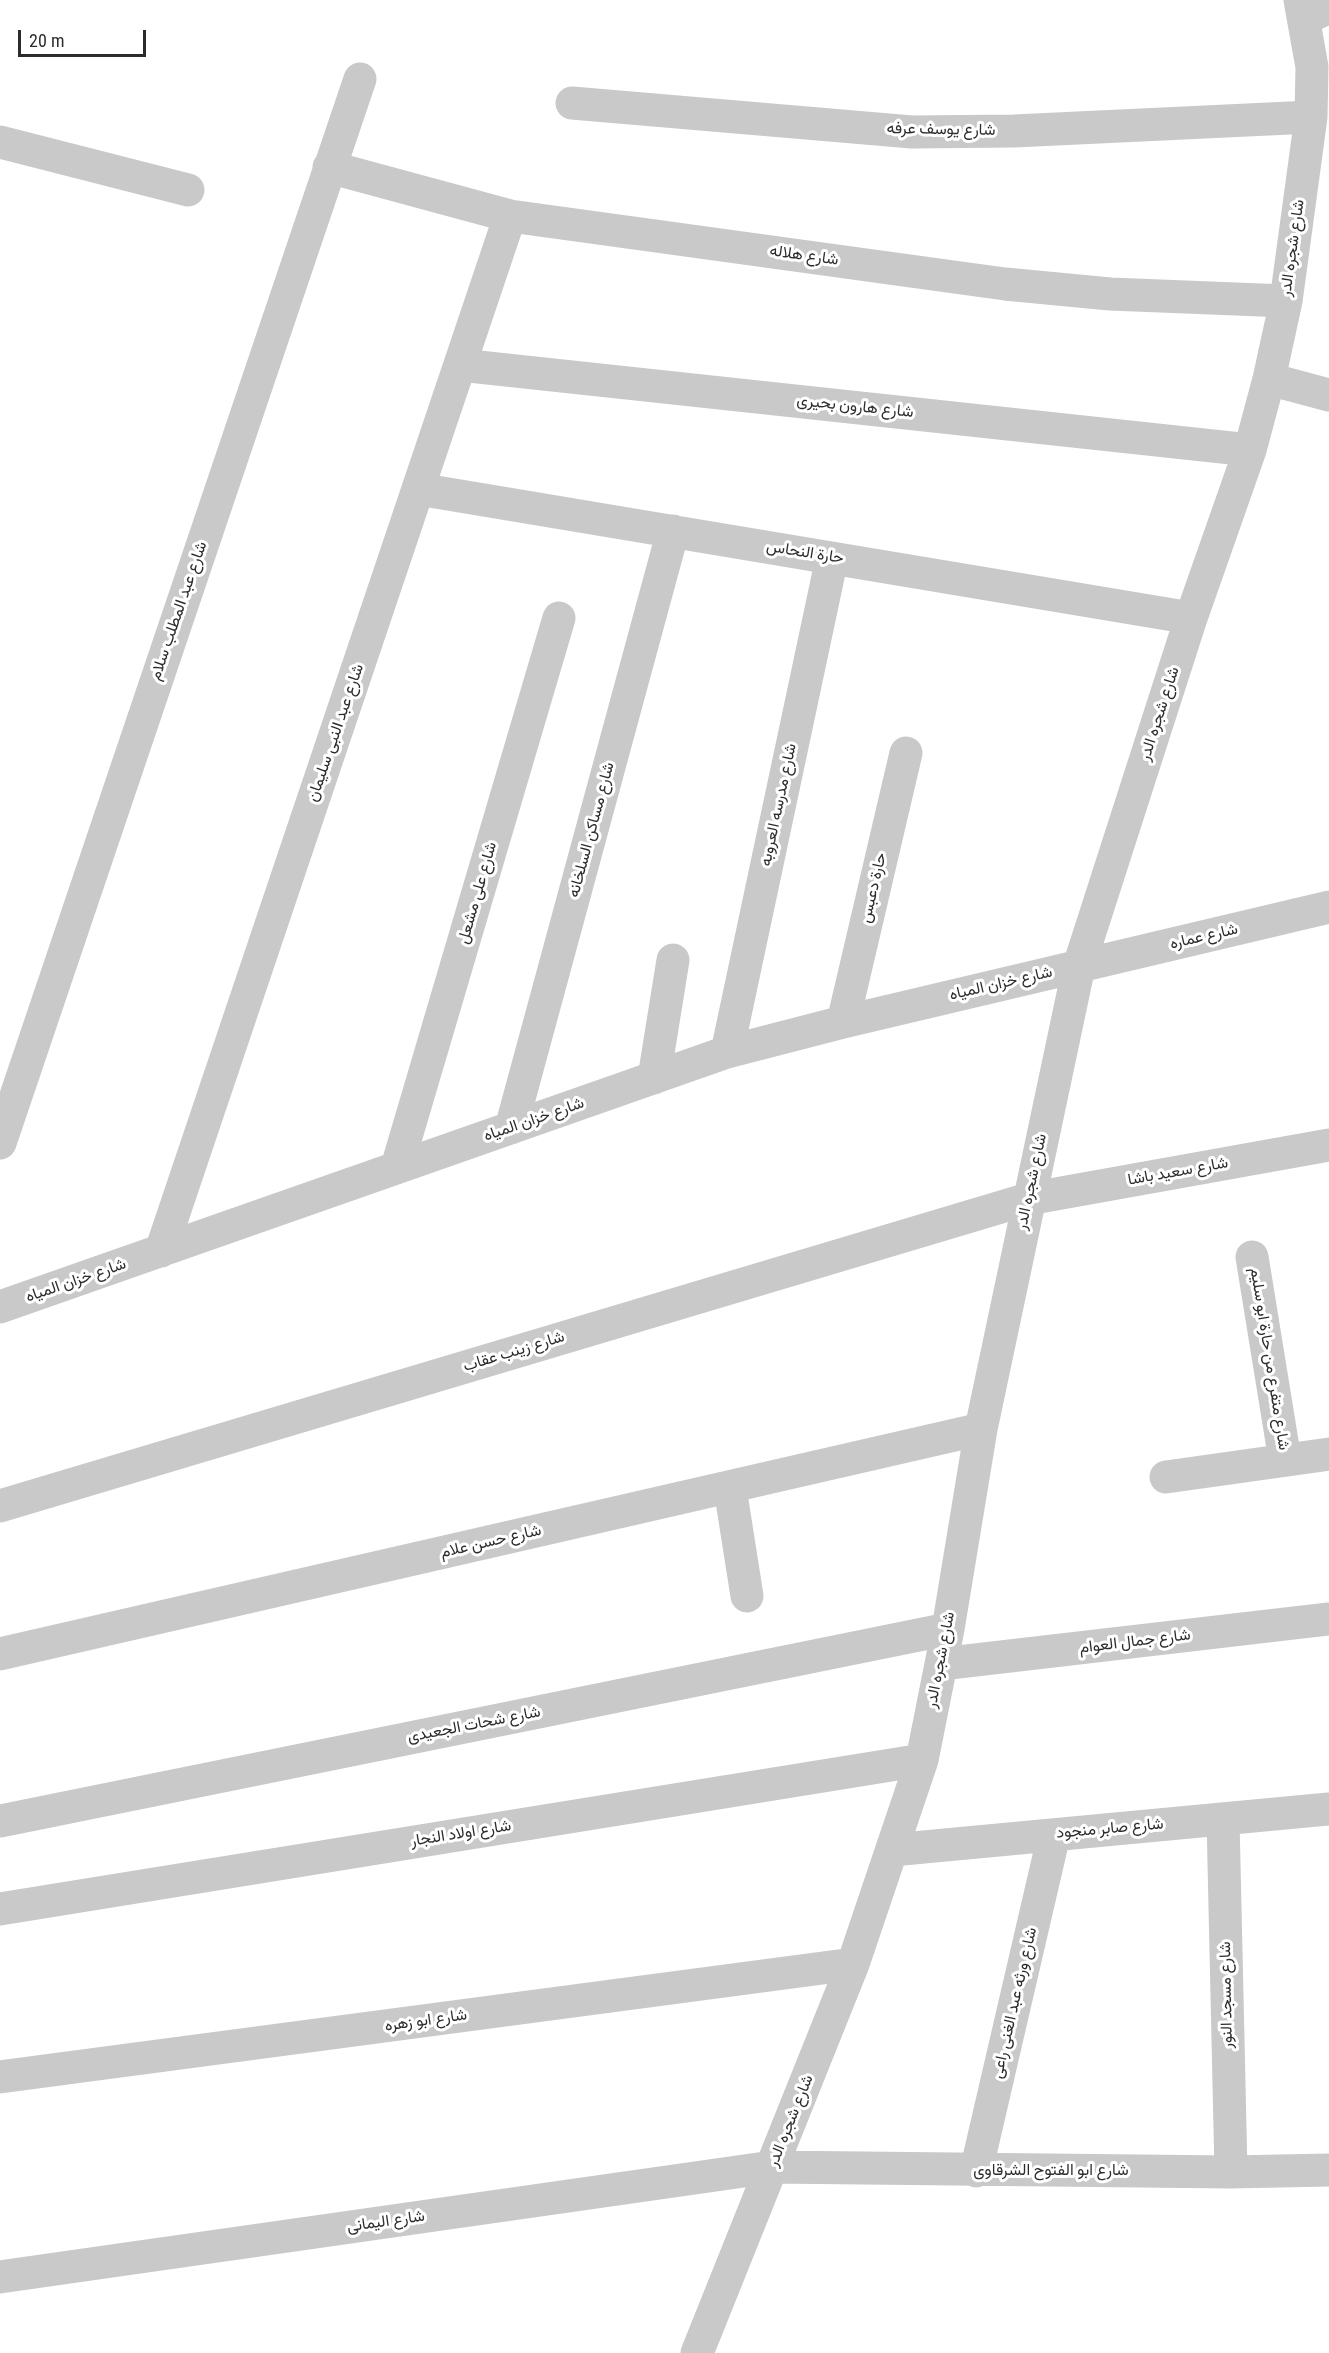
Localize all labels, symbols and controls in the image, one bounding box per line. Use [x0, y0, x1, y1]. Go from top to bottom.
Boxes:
scale bar [21, 18, 148, 56]
text: 20 m [29, 30, 64, 51]
street label: شارع يوسف عرفه [886, 119, 996, 141]
street label: شارع شجره الدر [1277, 198, 1309, 298]
street label: شارع هلاله [768, 242, 840, 270]
street label: شارع هارون بحيرى [796, 391, 914, 423]
street label: حارة النحاس [765, 537, 845, 569]
street label: شارع عبد المطلب سلام [146, 539, 212, 683]
street label: شارع عبد النبى سليمان [303, 662, 369, 804]
street label: شارع شجره الدر [1136, 665, 1184, 763]
street label: شارع مدرسه العروبه [757, 742, 801, 868]
street label: شارع مساكن السلخانه [565, 760, 619, 900]
street label: شارع على مشعل [454, 840, 502, 946]
street label: حارة دعبس [857, 851, 891, 925]
street label: شارع عماره [1168, 920, 1240, 954]
street label: شارع خزان المياه [948, 963, 1054, 1005]
street label: شارع خزان المياه [481, 1094, 587, 1146]
street label: شارع شجره الدر [1012, 1132, 1052, 1232]
street label: شارع سعيد باشا [1126, 1154, 1230, 1190]
street label: شارع خزان المياه [23, 1255, 129, 1307]
street label: شارع متفرع من حارة ابو سليم [1245, 1266, 1293, 1452]
street label: شارع زينب عقاب [461, 1328, 567, 1376]
street label: شارع حسن علام [439, 1521, 543, 1563]
street label: شارع شجره الدر [922, 1610, 960, 1710]
street label: شارع جمال العوام [1078, 1626, 1192, 1658]
street label: شارع شحات الجعيدى [406, 1703, 542, 1747]
street label: شارع صابر منجود [1056, 1815, 1164, 1843]
street label: شارع اولاد النجار [409, 1817, 513, 1851]
street label: شارع ورثه عبد الغنى راعى [988, 1926, 1042, 2080]
street label: شارع مسجد النور [1216, 1941, 1238, 2049]
street label: شارع ابو زهره [384, 2006, 468, 2036]
street label: شارع شجره الدر [764, 2072, 818, 2170]
street label: شارع ابو الفتوح الشرقاوى [973, 2161, 1129, 2181]
street label: شارع اليمانى [346, 2207, 426, 2237]

